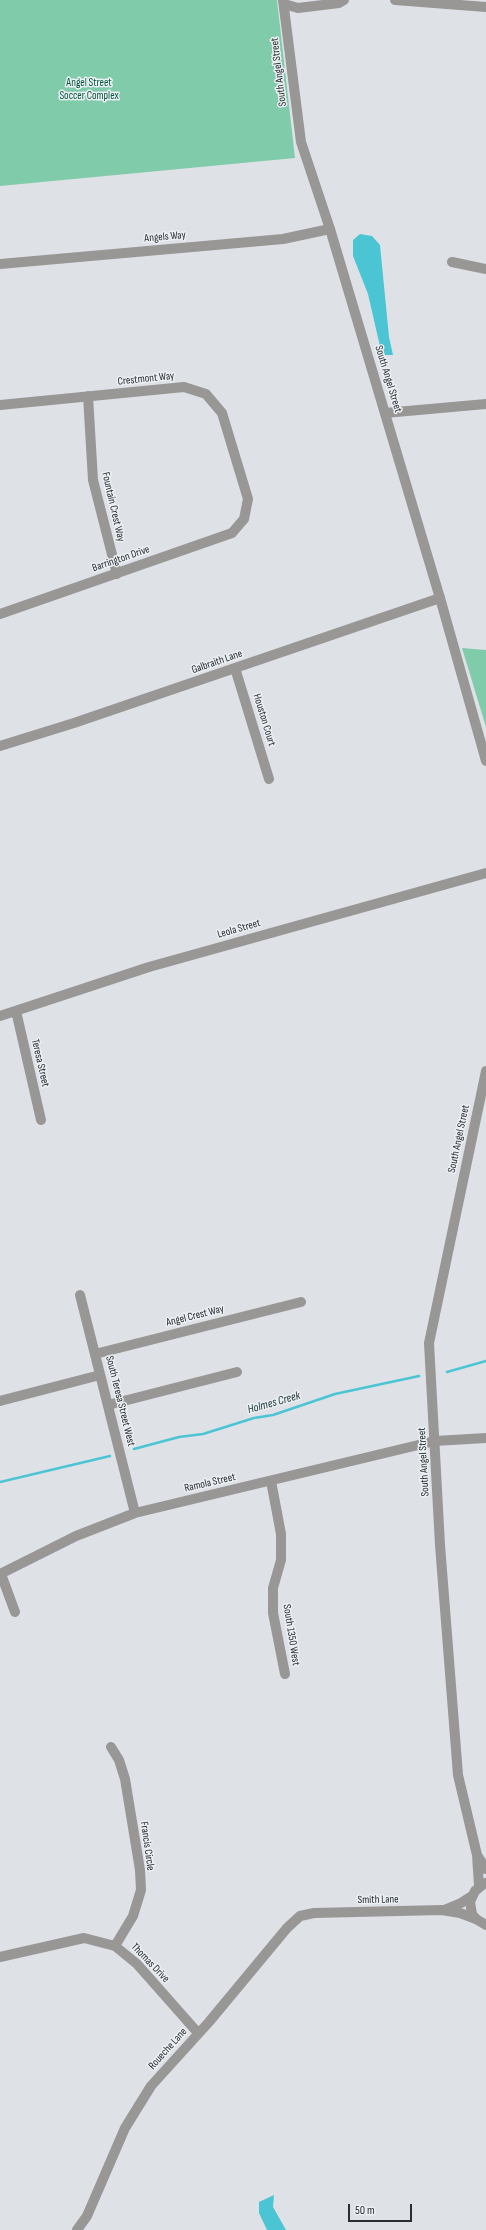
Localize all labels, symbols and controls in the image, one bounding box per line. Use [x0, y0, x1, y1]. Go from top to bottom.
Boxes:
street label: South Angel Street [268, 37, 290, 107]
park label: Angel Street Soccer Complex [59, 76, 119, 102]
street label: Angels Way [144, 229, 186, 245]
street label: South Angel Street [372, 344, 404, 414]
street label: Crestmont Way [117, 369, 175, 389]
street label: Fountain Crest Way [99, 471, 127, 543]
street label: Barrington Drive [90, 543, 152, 575]
street label: Galbraith Lane [190, 647, 244, 677]
street label: Houston Court [250, 692, 278, 748]
street label: Leola Street [216, 917, 262, 941]
street label: Teresa Street [28, 1038, 52, 1088]
street label: South Angel Street [445, 1104, 473, 1174]
street label: Angel Crest Way [165, 1302, 225, 1330]
street label: South Teresa Street West [102, 1354, 138, 1448]
water label: Holmes Creek [246, 1389, 302, 1417]
street label: South Angel Street [416, 1427, 432, 1497]
street label: Ramola Street [183, 1471, 237, 1495]
street label: South 1350 West [280, 1603, 302, 1667]
street label: Francis Circle [137, 1821, 157, 1871]
street label: Smith Lane [357, 1893, 399, 1907]
street label: Thomas Drive [128, 1940, 172, 1986]
street label: Roueche Lane [146, 2026, 190, 2072]
scale bar [350, 2196, 414, 2222]
text: 50 m [355, 2203, 375, 2218]

